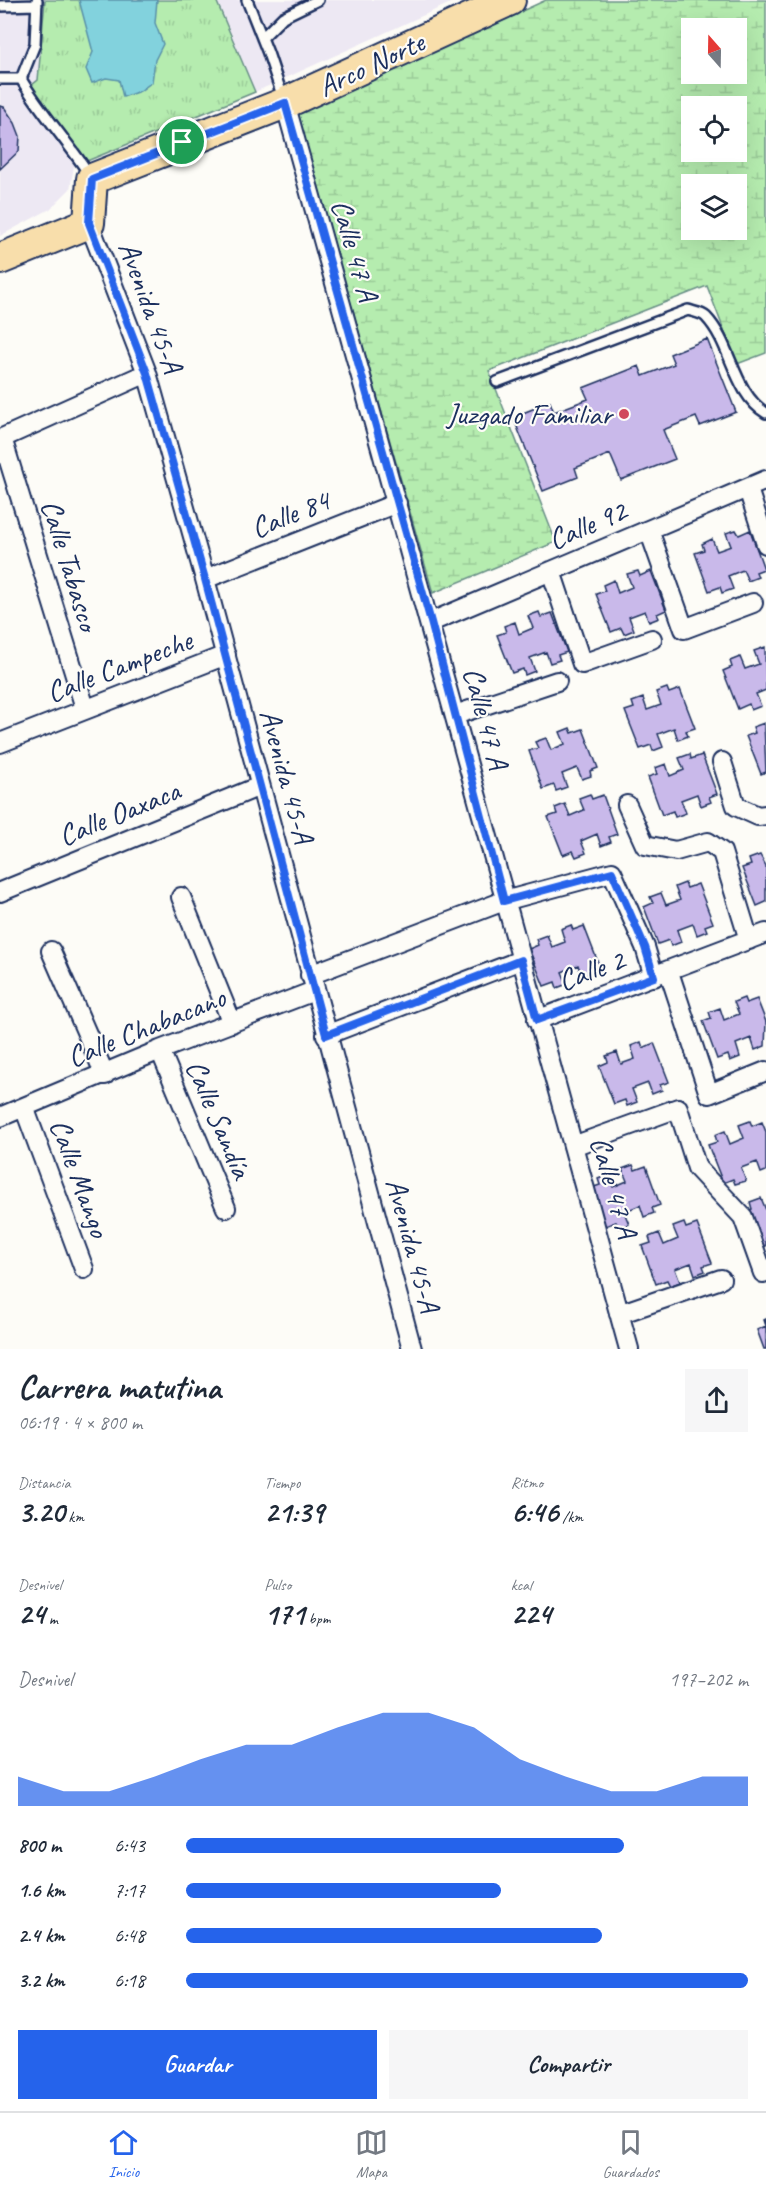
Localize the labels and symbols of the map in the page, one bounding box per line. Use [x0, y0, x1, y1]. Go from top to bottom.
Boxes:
north arrow [681, 18, 747, 84]
street label: Arco Norte [312, 22, 432, 105]
pin [156, 116, 207, 167]
street label: Calle 47 A [322, 195, 388, 307]
street label: Avenida 45-A [110, 236, 193, 380]
place label: Juzgado Familiar [445, 395, 614, 433]
marker: Juzgado Familiar [617, 407, 631, 421]
street label: Calle 84 [245, 480, 337, 547]
street label: Calle 92 [542, 491, 634, 558]
street label: Calle Tabasco [32, 495, 109, 638]
street label: Calle Campeche [41, 620, 199, 711]
street label: Calle 47 A [454, 663, 518, 775]
street label: Avenida 45-A [251, 705, 324, 849]
street label: Calle Oaxaca [53, 771, 187, 855]
street label: Calle 2 [553, 940, 632, 999]
street label: Calle Chabacano [61, 978, 232, 1076]
street label: Calle Sandía [177, 1054, 262, 1186]
street label: Calle Mango [41, 1114, 119, 1244]
street label: Calle 47 A [581, 1132, 647, 1244]
street label: Avenida 45-A [377, 1174, 450, 1318]

